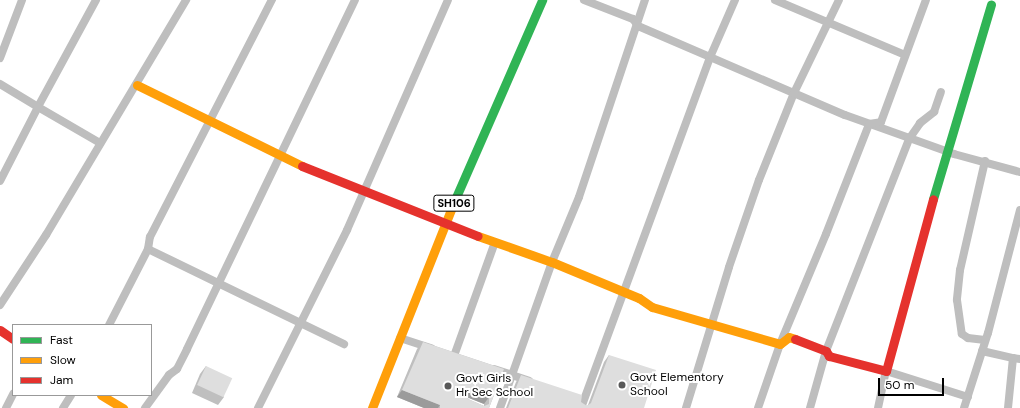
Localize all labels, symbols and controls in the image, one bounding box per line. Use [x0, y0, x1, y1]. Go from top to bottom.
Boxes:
road number: SH106 [433, 194, 475, 212]
legend [12, 324, 152, 396]
text: Fast [50, 332, 73, 348]
text: Slow [50, 352, 76, 368]
scale bar [880, 370, 946, 396]
place label: Govt Elementory School [630, 371, 724, 399]
text: Jam [50, 372, 73, 388]
place label: Govt Girls Hr Sec School [456, 372, 533, 400]
text: 50 m [885, 377, 914, 393]
marker: Govt Elementory School [617, 380, 627, 390]
marker: Govt Girls Hr Sec School [443, 381, 453, 391]

